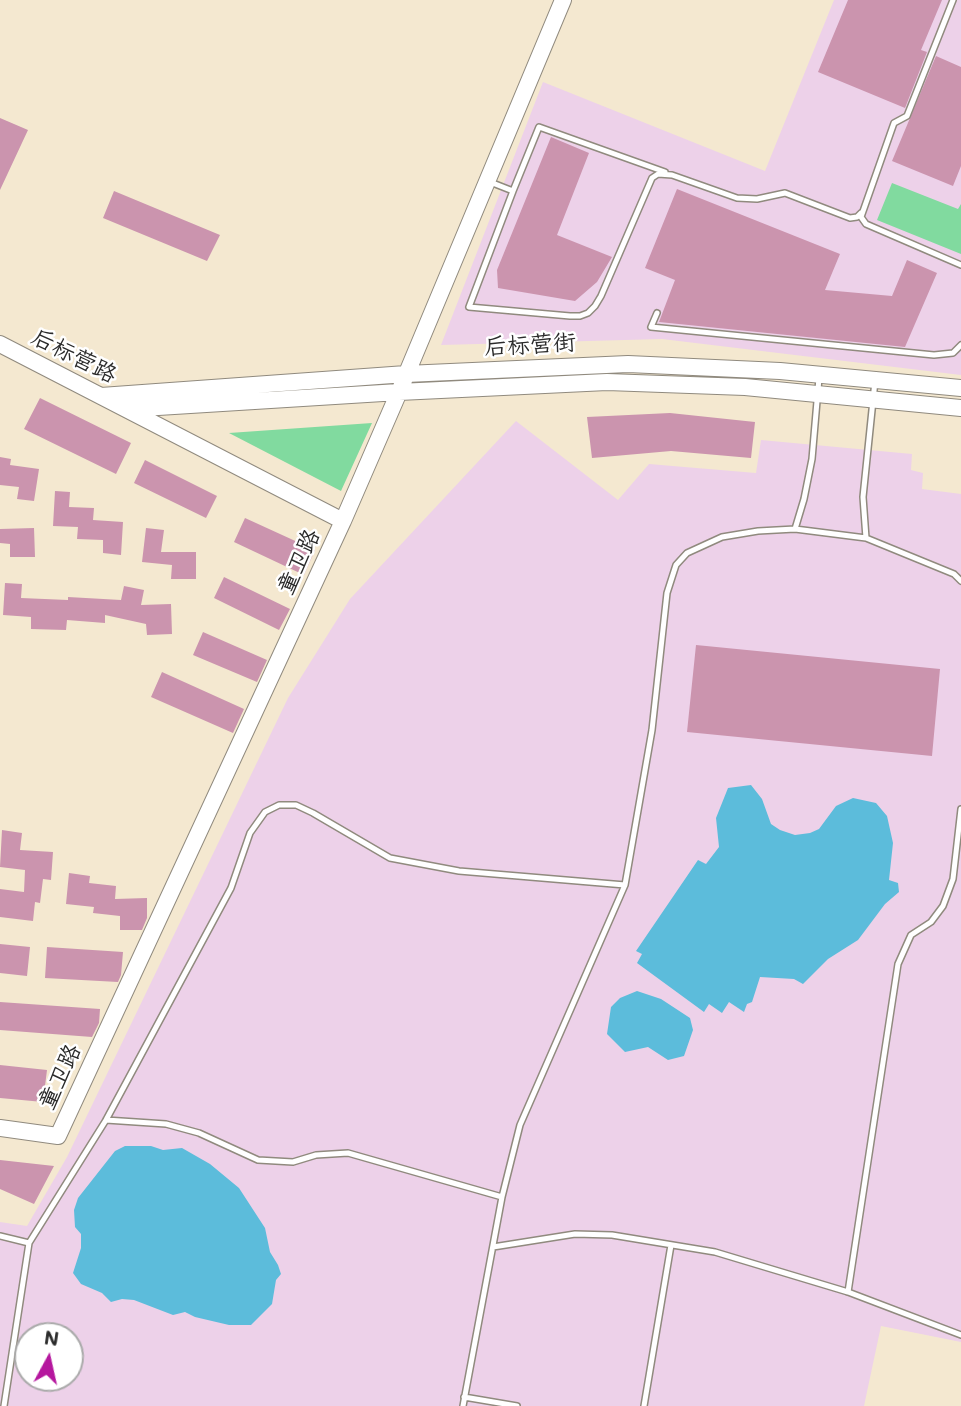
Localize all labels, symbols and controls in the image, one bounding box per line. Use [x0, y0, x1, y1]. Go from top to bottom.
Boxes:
street label: 后标营路 [27, 323, 121, 389]
street label: 后标营街 [483, 329, 577, 361]
street label: 童卫路 [272, 525, 326, 599]
street label: 童卫路 [33, 1040, 87, 1114]
north arrow [14, 1322, 84, 1392]
text: N [43, 1324, 61, 1351]

